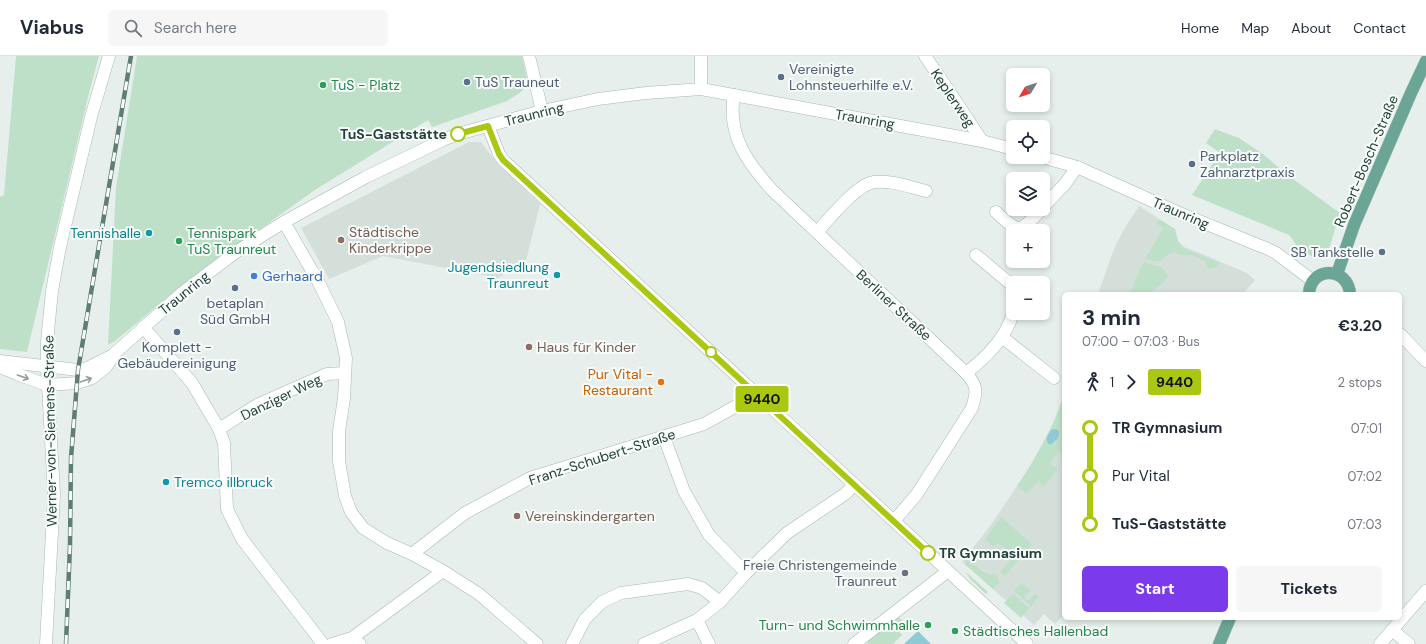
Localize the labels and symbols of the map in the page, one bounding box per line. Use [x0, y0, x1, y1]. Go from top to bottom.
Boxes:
place label: Vereinigte Lohnsteuerhilfe e.V. [789, 60, 913, 94]
street label: Keplerweg [927, 65, 979, 131]
north arrow [1006, 68, 1050, 112]
marker: Vereinigte Lohnsteuerhilfe e.V. [776, 72, 786, 82]
place label: TuS Trauneut [475, 73, 559, 91]
place label: TuS - Platz [331, 76, 400, 94]
marker: TuS Trauneut [462, 77, 472, 87]
marker: TuS - Platz [318, 80, 328, 90]
street label: Robert-Bosch-Straße [1330, 92, 1402, 230]
street label: Traunring [503, 98, 566, 130]
street label: Traunring [834, 105, 896, 133]
place label: TuS-Gaststätte [340, 125, 447, 143]
marker: TuS-Gaststätte [450, 126, 466, 142]
place label: Parkplatz Zahnarztpraxis [1200, 147, 1295, 181]
marker: Parkplatz Zahnarztpraxis [1187, 159, 1197, 169]
street label: Traunring [1150, 193, 1212, 233]
place label: Städtische Kinderkrippe [349, 223, 432, 257]
place label: Tennishalle [70, 224, 141, 242]
place label: Tennispark TuS Traunreut [187, 224, 276, 258]
marker: Tennishalle [144, 228, 154, 238]
marker: Städtische Kinderkrippe [336, 235, 346, 245]
marker: Tennispark TuS Traunreut [174, 236, 184, 246]
place label: SB Tankstelle [1290, 243, 1374, 261]
marker: SB Tankstelle [1377, 247, 1387, 257]
place label: Jugendsiedlung Traunreut [448, 258, 549, 292]
street label: Berliner Straße [853, 266, 935, 344]
street label: Traunring [155, 267, 213, 319]
place label: Gerhaard [262, 267, 323, 285]
marker: Jugendsiedlung Traunreut [552, 270, 562, 280]
marker: Gerhaard [249, 271, 259, 281]
marker: betaplan Süd GmbH [230, 283, 240, 293]
place label: betaplan Süd GmbH [200, 294, 270, 328]
marker: Komplett - Gebäudereinigung [172, 327, 182, 337]
street label: Werner-von-Siemens-Straße [39, 335, 61, 527]
place label: Komplett - Gebäudereinigung [118, 338, 237, 372]
place label: Haus für Kinder [537, 338, 636, 356]
marker: Haus für Kinder [524, 342, 534, 352]
unlabelled marker [705, 346, 717, 358]
place label: Pur Vital - Restaurant [583, 365, 653, 399]
street label: Danziger Weg [238, 370, 325, 424]
one-way arrow [17, 373, 29, 381]
one-way arrow [79, 376, 92, 383]
marker: Pur Vital - Restaurant [656, 377, 666, 387]
line badge: 9440 [734, 386, 790, 412]
street label: Franz-Schubert-Straße [527, 425, 678, 489]
place label: Tremco illbruck [174, 473, 273, 491]
marker: Tremco illbruck [161, 477, 171, 487]
place label: Vereinskindergarten [525, 507, 655, 525]
marker: Vereinskindergarten [512, 511, 522, 521]
place label: TR Gymnasium [939, 544, 1042, 562]
marker: TR Gymnasium [920, 545, 936, 561]
place label: Freie Christengemeinde Traunreut [743, 556, 897, 590]
marker: Freie Christengemeinde Traunreut [900, 568, 910, 578]
place label: Turn- und Schwimmhalle [759, 616, 920, 634]
marker: Turn- und Schwimmhalle [923, 620, 933, 630]
place label: Städtisches Hallenbad [963, 622, 1108, 640]
marker: Städtisches Hallenbad [950, 626, 960, 636]

